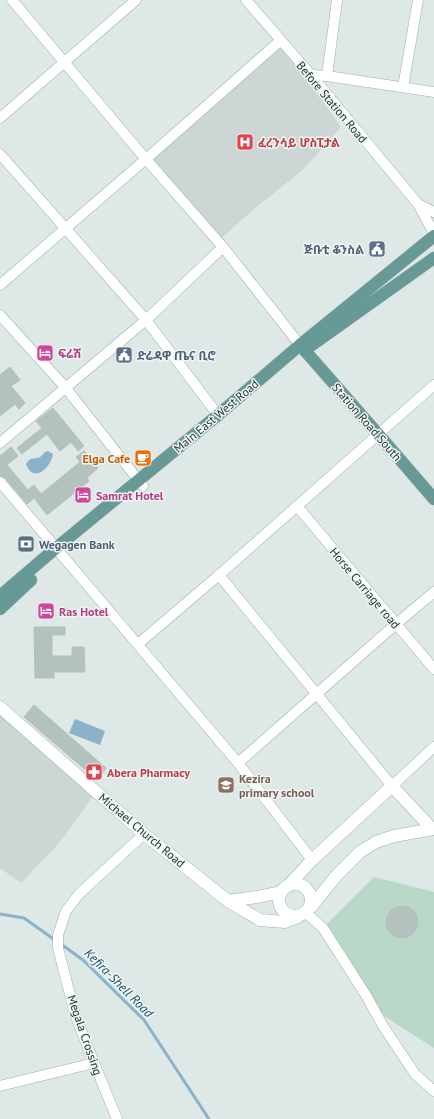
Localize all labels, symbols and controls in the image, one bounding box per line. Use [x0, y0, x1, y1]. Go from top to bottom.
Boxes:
street label: Before Station Road [294, 58, 370, 146]
hospital icon: ፈረንሳይ ሆስፒታል [235, 132, 255, 152]
place label: ፈረንሳይ ሆስፒታል [258, 135, 340, 150]
public building icon: ጅቡቲ ቆንስል [367, 239, 387, 259]
place label: ጅቡቲ ቆንስል [304, 242, 364, 257]
hotel icon: ፍሬሽ [35, 343, 55, 363]
public building icon: ድሬዳዋ ጤና ቢሮ [114, 345, 134, 365]
place label: ፍሬሽ [58, 346, 82, 361]
place label: ድሬዳዋ ጤና ቢሮ [137, 348, 216, 363]
street label: Main East West Road [171, 376, 261, 456]
street label: Station Road South [329, 380, 405, 464]
cafe icon: Elga Cafe [133, 448, 153, 468]
place label: Elga Cafe [83, 451, 130, 466]
hotel icon: Samrat Hotel [73, 485, 93, 505]
place label: Samrat Hotel [96, 488, 164, 503]
bank icon: Wegagen Bank [16, 534, 36, 554]
place label: Wegagen Bank [39, 537, 115, 552]
street label: Horse Carriage road [327, 544, 403, 632]
hotel icon: Ras Hotel [36, 601, 56, 621]
place label: Ras Hotel [59, 604, 109, 619]
pharmacy icon: Abera Pharmacy [84, 762, 104, 782]
place label: Abera Pharmacy [107, 765, 190, 780]
place label: Kezira primary school [239, 771, 315, 800]
school or university icon: Kezira primary school [216, 775, 236, 795]
street label: Michael Church Road [96, 790, 188, 870]
water label: Kefira-Shell Road [81, 945, 157, 1021]
street label: Megala Crossing [64, 993, 106, 1077]

